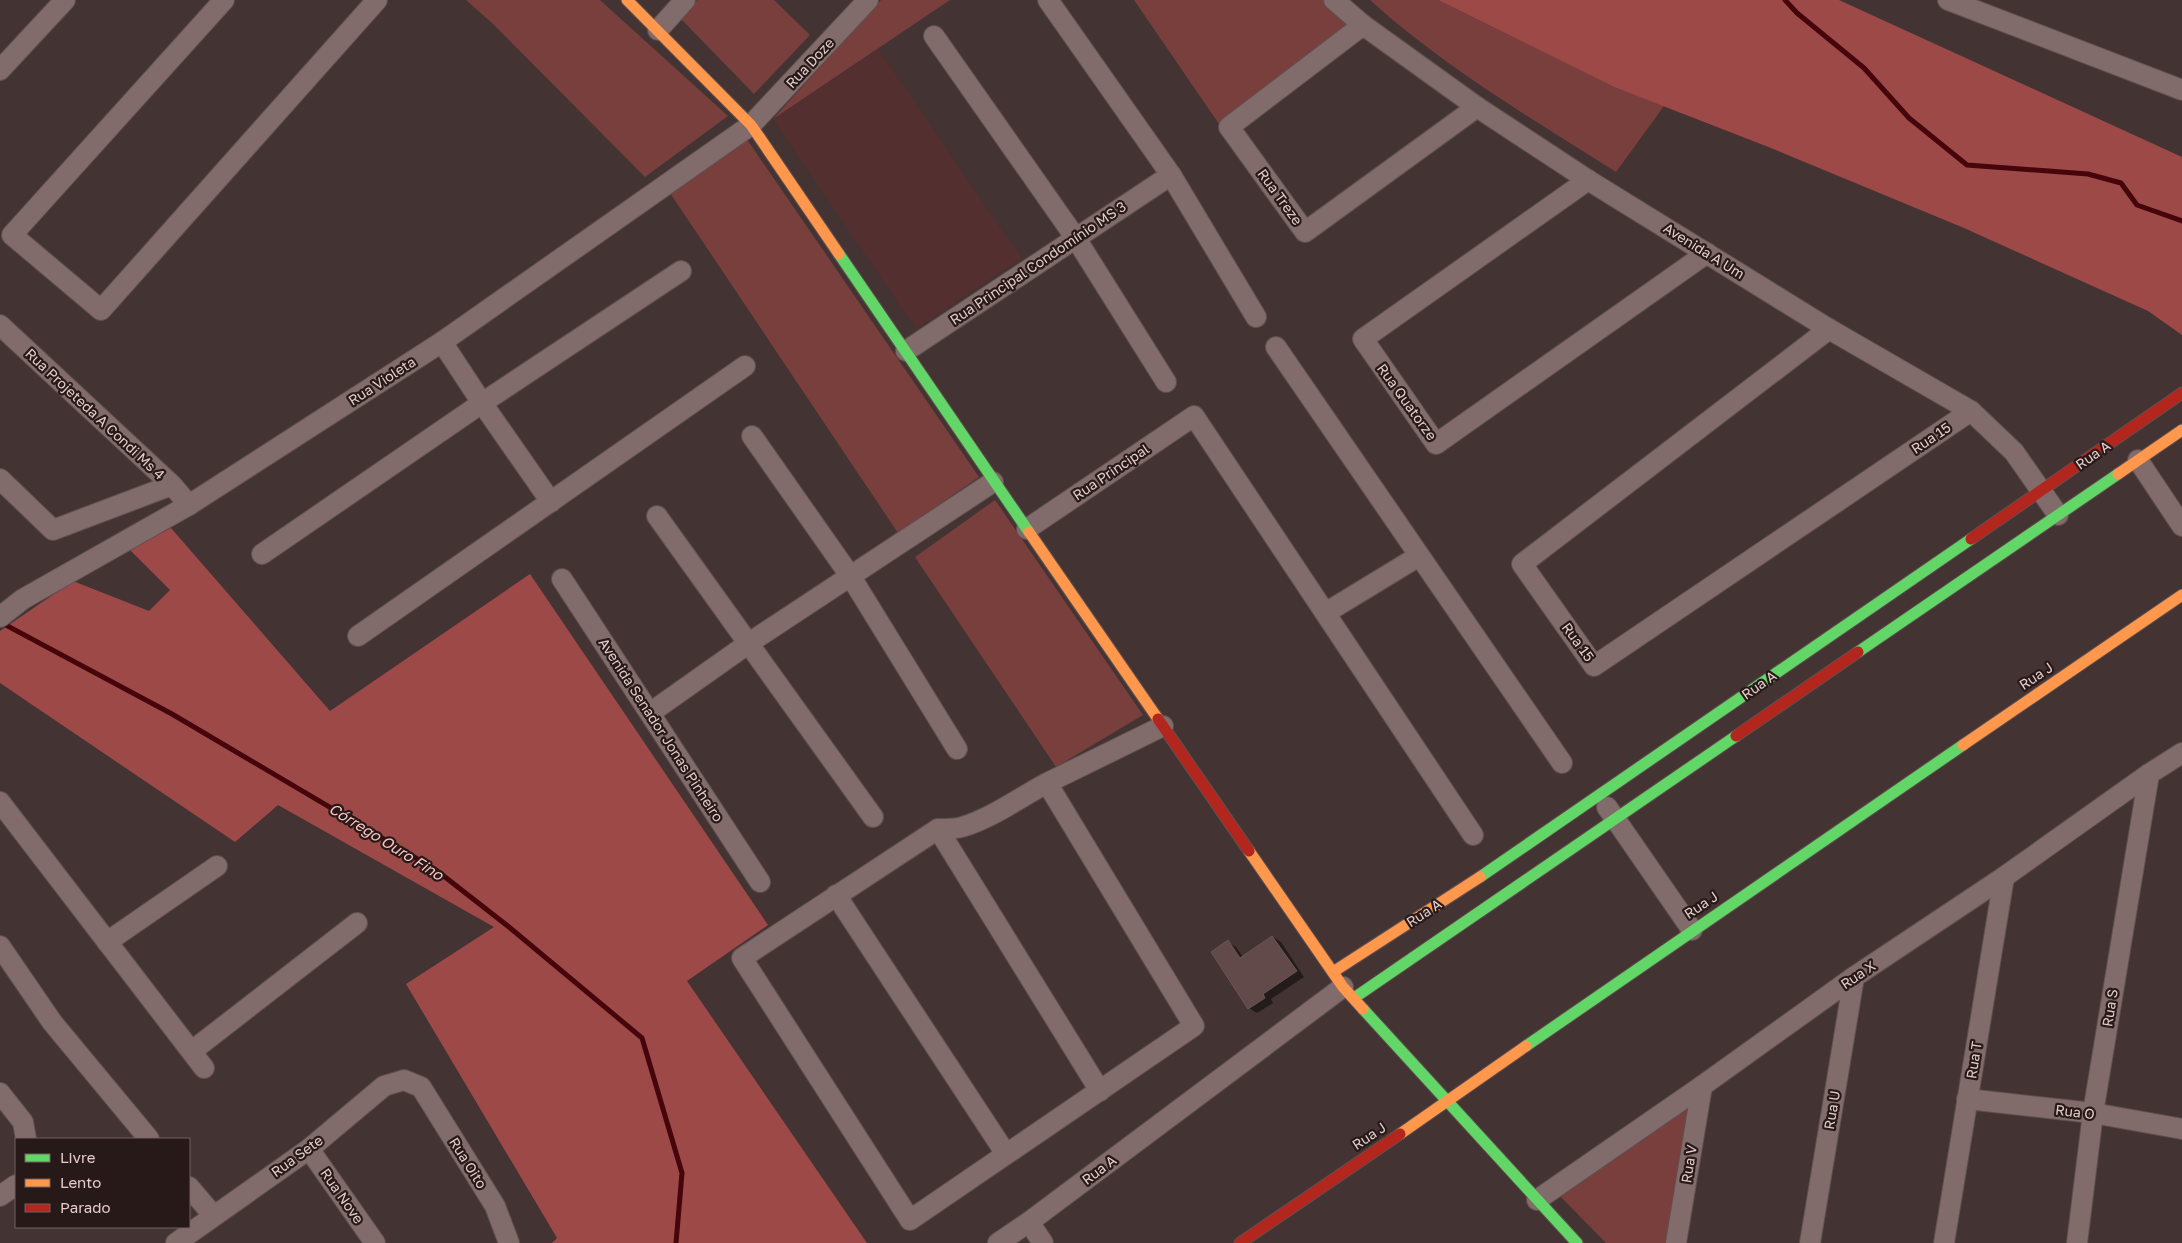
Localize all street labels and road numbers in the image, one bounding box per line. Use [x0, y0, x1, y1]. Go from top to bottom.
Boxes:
street label: Rua Doze [782, 34, 837, 91]
street label: Rua Treze [1254, 165, 1306, 228]
street label: Rua Principal Condomínio MS 3 [946, 197, 1129, 328]
street label: Avenida A Um [1661, 219, 1748, 282]
street label: Rua Projeteda A Condi Ms 4 [22, 345, 169, 483]
street label: Rua Violeta [345, 353, 418, 409]
street label: Rua Quatorze [1374, 360, 1441, 443]
street label: Rua 15 [1908, 418, 1954, 457]
street label: Rua A [2072, 436, 2114, 473]
street label: Rua Principal [1069, 440, 1152, 503]
street label: Rua 15 [1559, 619, 1598, 665]
street label: Avenida Senador Jonas Pinheiro [596, 635, 727, 825]
street label: Rua J [2016, 658, 2056, 693]
street label: Rua A [1738, 666, 1780, 703]
street label: Rua J [1681, 887, 1721, 922]
street label: Rua A [1403, 895, 1445, 930]
street label: Rua X [1837, 957, 1878, 992]
street label: Rua S [2098, 988, 2121, 1028]
street label: Rua T [1962, 1040, 1985, 1080]
street label: Rua U [1820, 1089, 1843, 1131]
street label: Rua O [2054, 1101, 2096, 1122]
street label: Rua J [1349, 1118, 1389, 1153]
street label: Rua Sete [267, 1131, 326, 1180]
street label: Rua Oito [446, 1134, 491, 1192]
street label: Rua V [1677, 1143, 1700, 1184]
street label: Rua A [1078, 1151, 1120, 1188]
street label: Rua Nove [317, 1165, 368, 1227]

